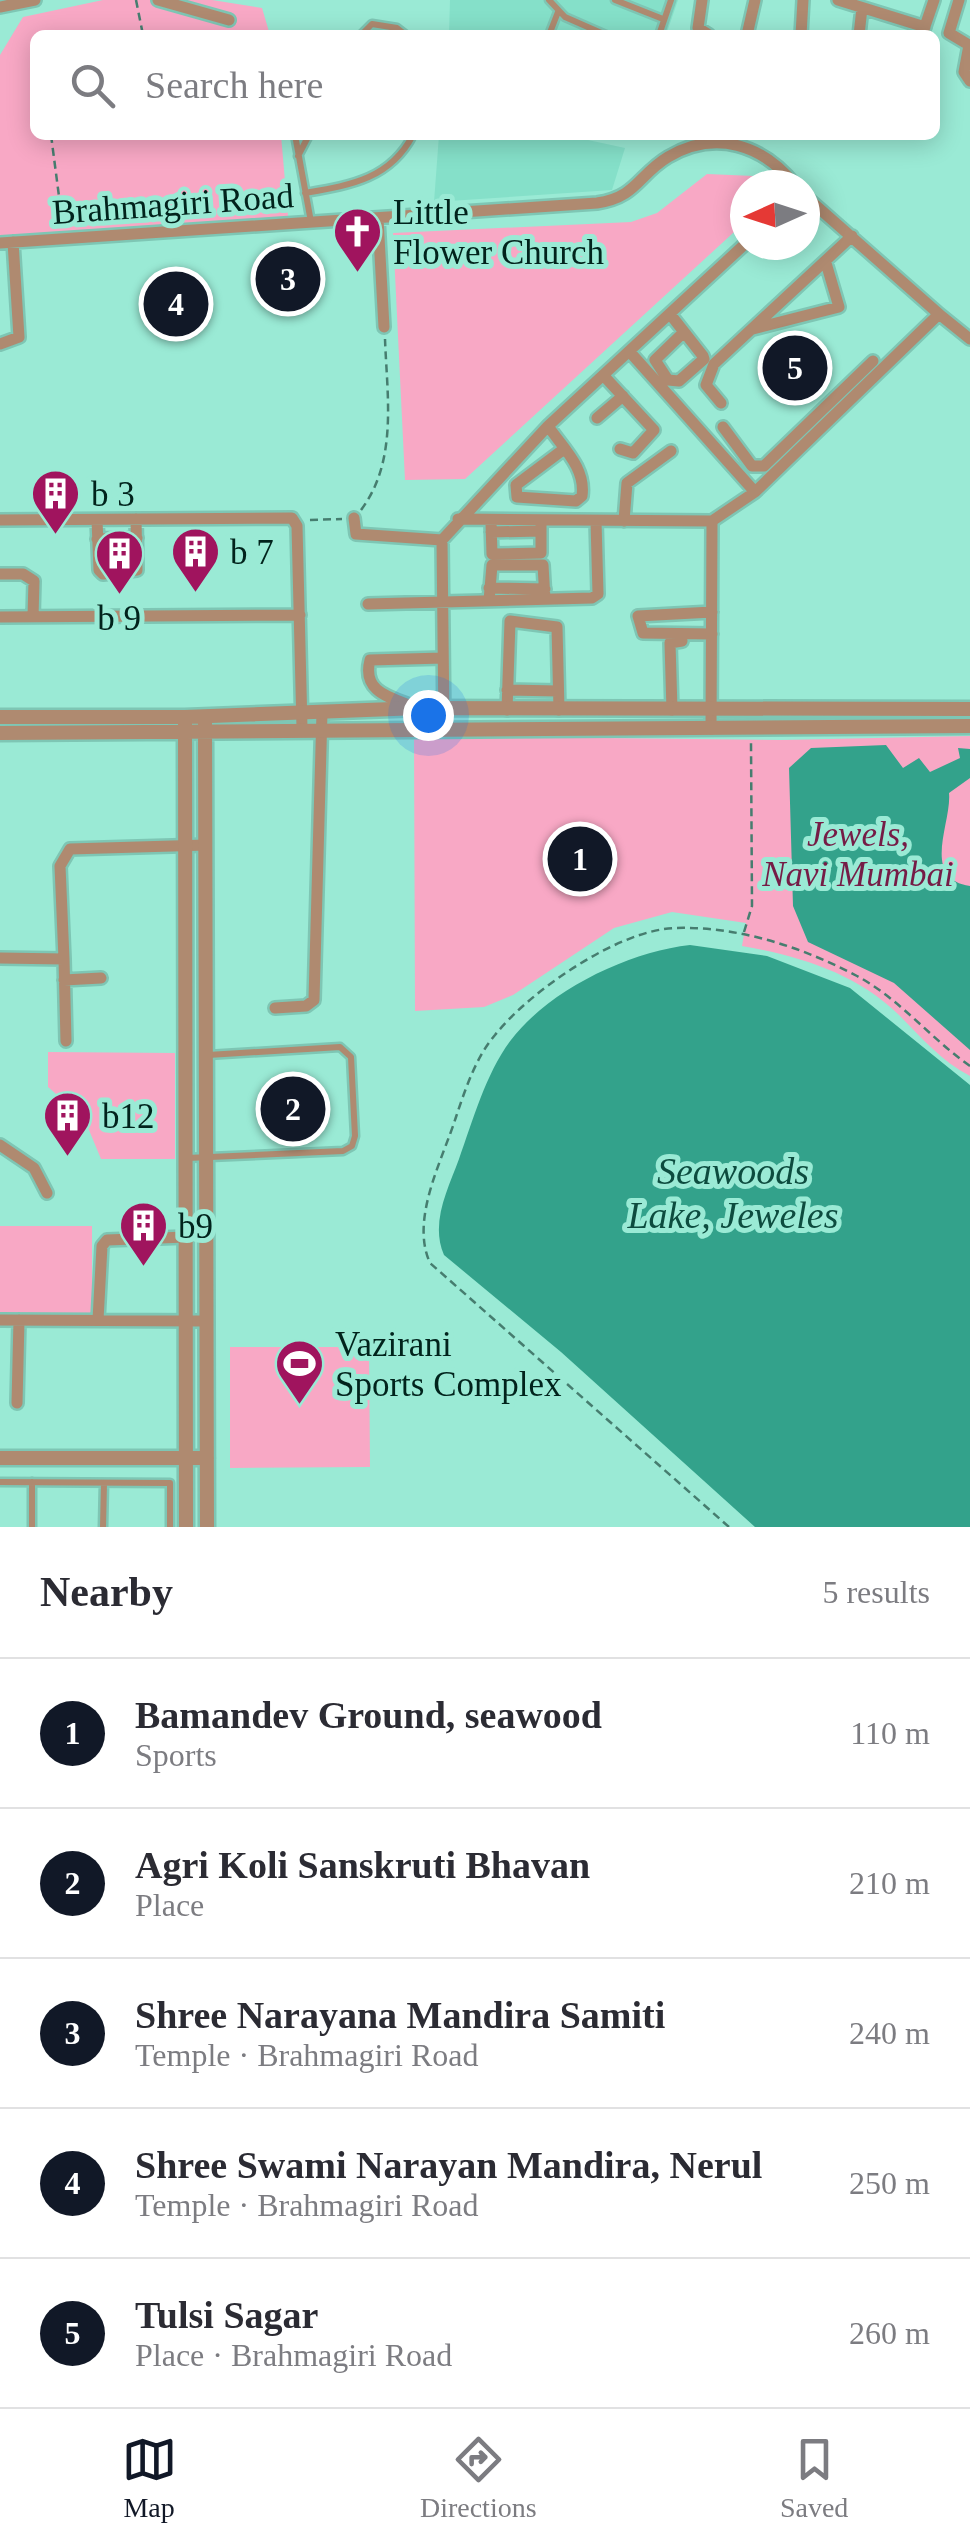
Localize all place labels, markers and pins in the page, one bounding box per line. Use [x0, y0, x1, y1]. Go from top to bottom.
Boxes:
place label: Little Flower Church [393, 193, 604, 272]
church icon: Little Flower Church [332, 206, 384, 274]
pin: 3 [256, 242, 320, 316]
pin: 4 [144, 266, 208, 342]
pin: 5 [762, 330, 828, 406]
building icon: b 3 [30, 468, 82, 536]
place label: b 3 [91, 475, 135, 514]
building icon: b 7 [169, 526, 221, 594]
building icon: b 9 [93, 528, 145, 596]
place label: b 7 [230, 533, 274, 572]
place label: b 9 [97, 599, 141, 638]
pin: 1 [548, 822, 612, 896]
pin: 2 [260, 1072, 326, 1146]
building icon: b12 [41, 1090, 93, 1158]
place label: b12 [102, 1097, 155, 1136]
building icon: b9 [117, 1200, 169, 1268]
place label: b9 [178, 1207, 213, 1246]
place label: Vazirani Sports Complex [335, 1325, 562, 1404]
sports icon: Vazirani Sports Complex [274, 1338, 326, 1406]

